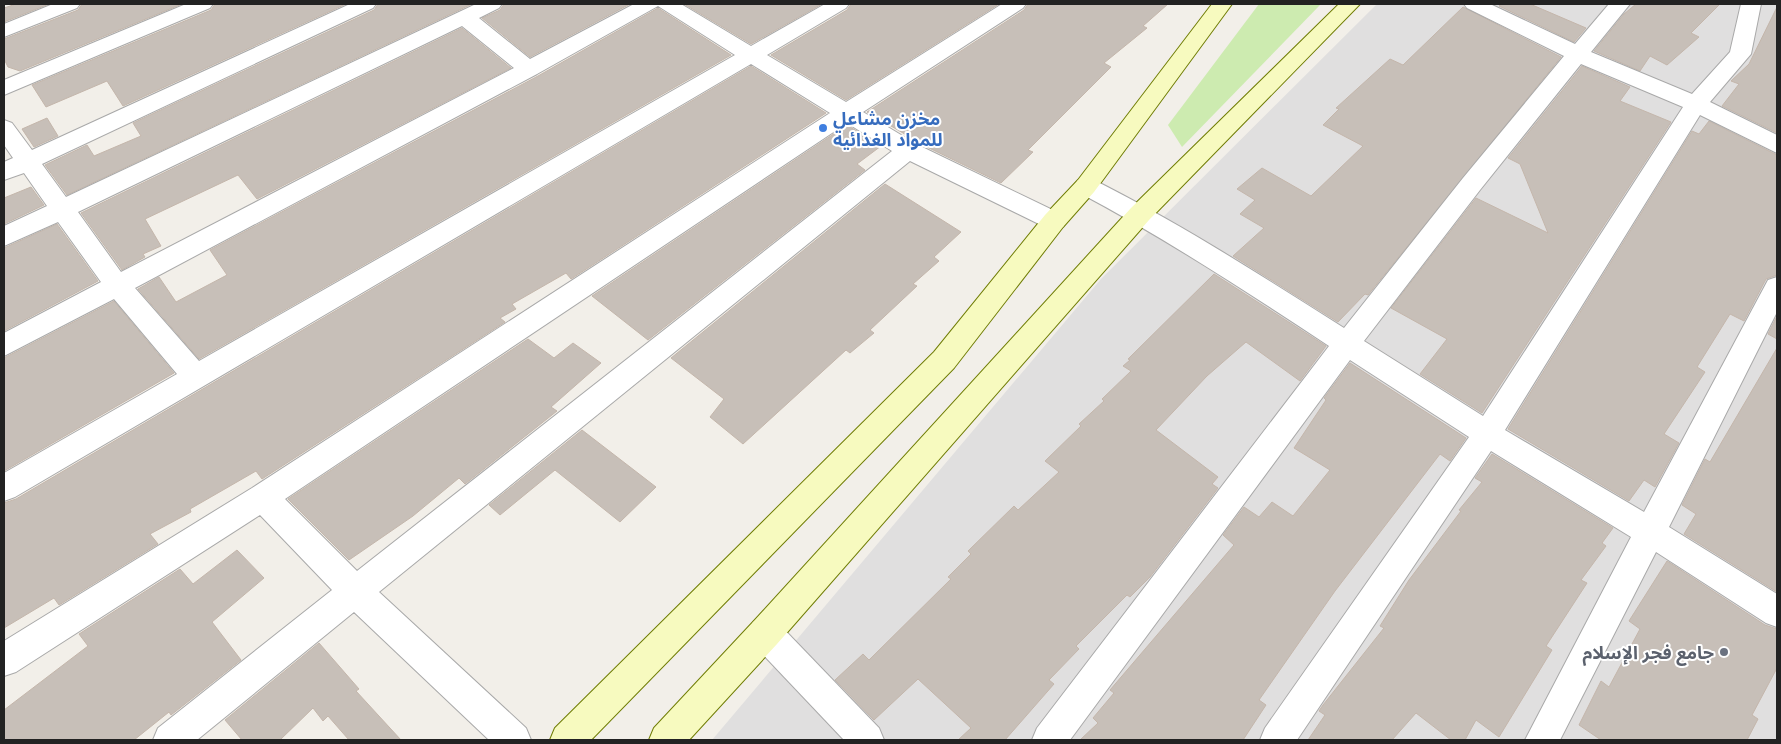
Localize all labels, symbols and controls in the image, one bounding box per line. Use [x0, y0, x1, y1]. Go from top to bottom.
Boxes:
place label: مخزن مشاعل للمواد الغذائية [833, 106, 943, 151]
marker: مخزن مشاعل للمواد الغذائية [817, 122, 829, 134]
place label: جامع فجر الإسلام [1582, 640, 1714, 666]
marker: جامع فجر الإسلام [1718, 646, 1730, 658]

